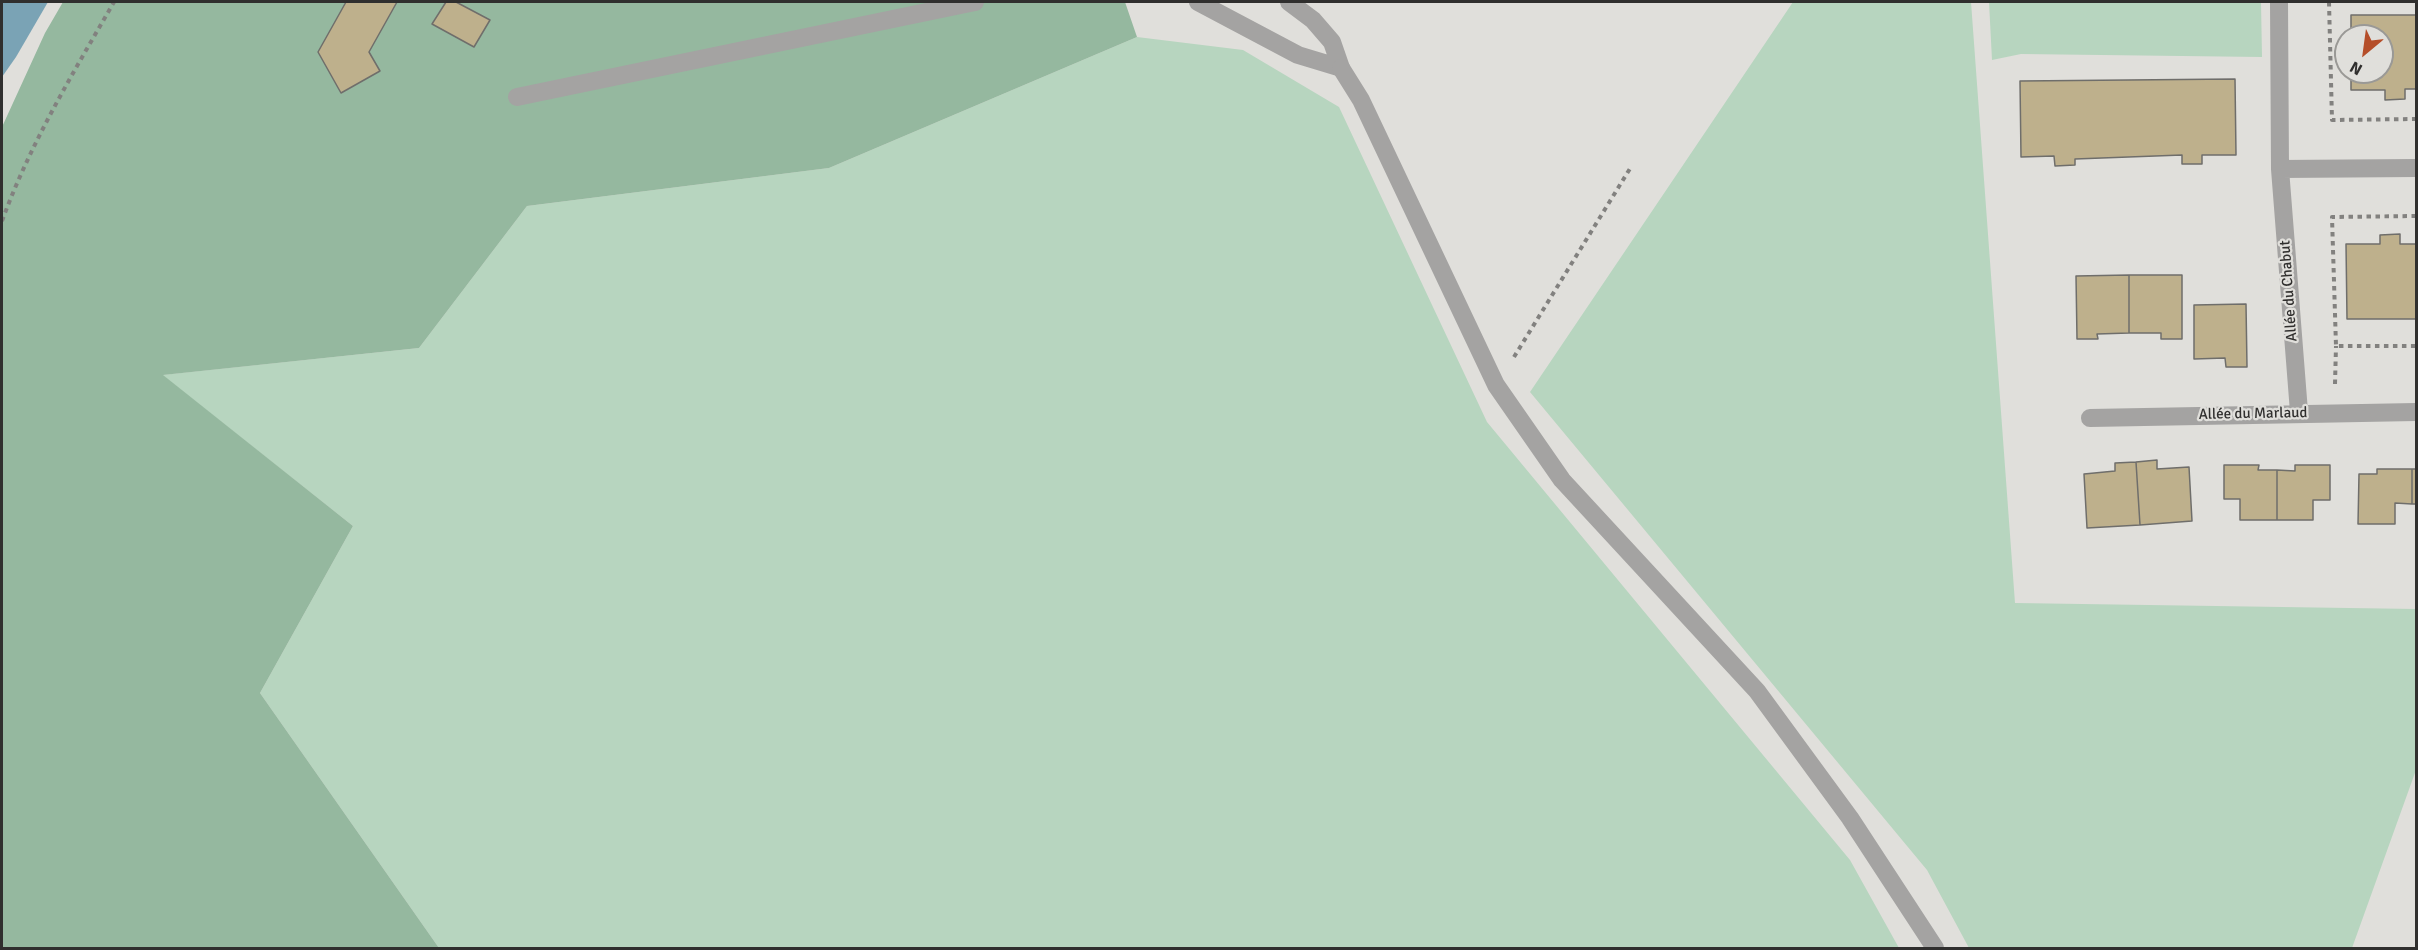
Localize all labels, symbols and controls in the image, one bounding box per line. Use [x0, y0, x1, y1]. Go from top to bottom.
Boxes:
north arrow [2334, 24, 2394, 84]
text: N [2347, 57, 2366, 79]
street label: Allée du Chabut [2276, 240, 2302, 342]
street label: Allée du Marlaud [2198, 404, 2308, 424]

